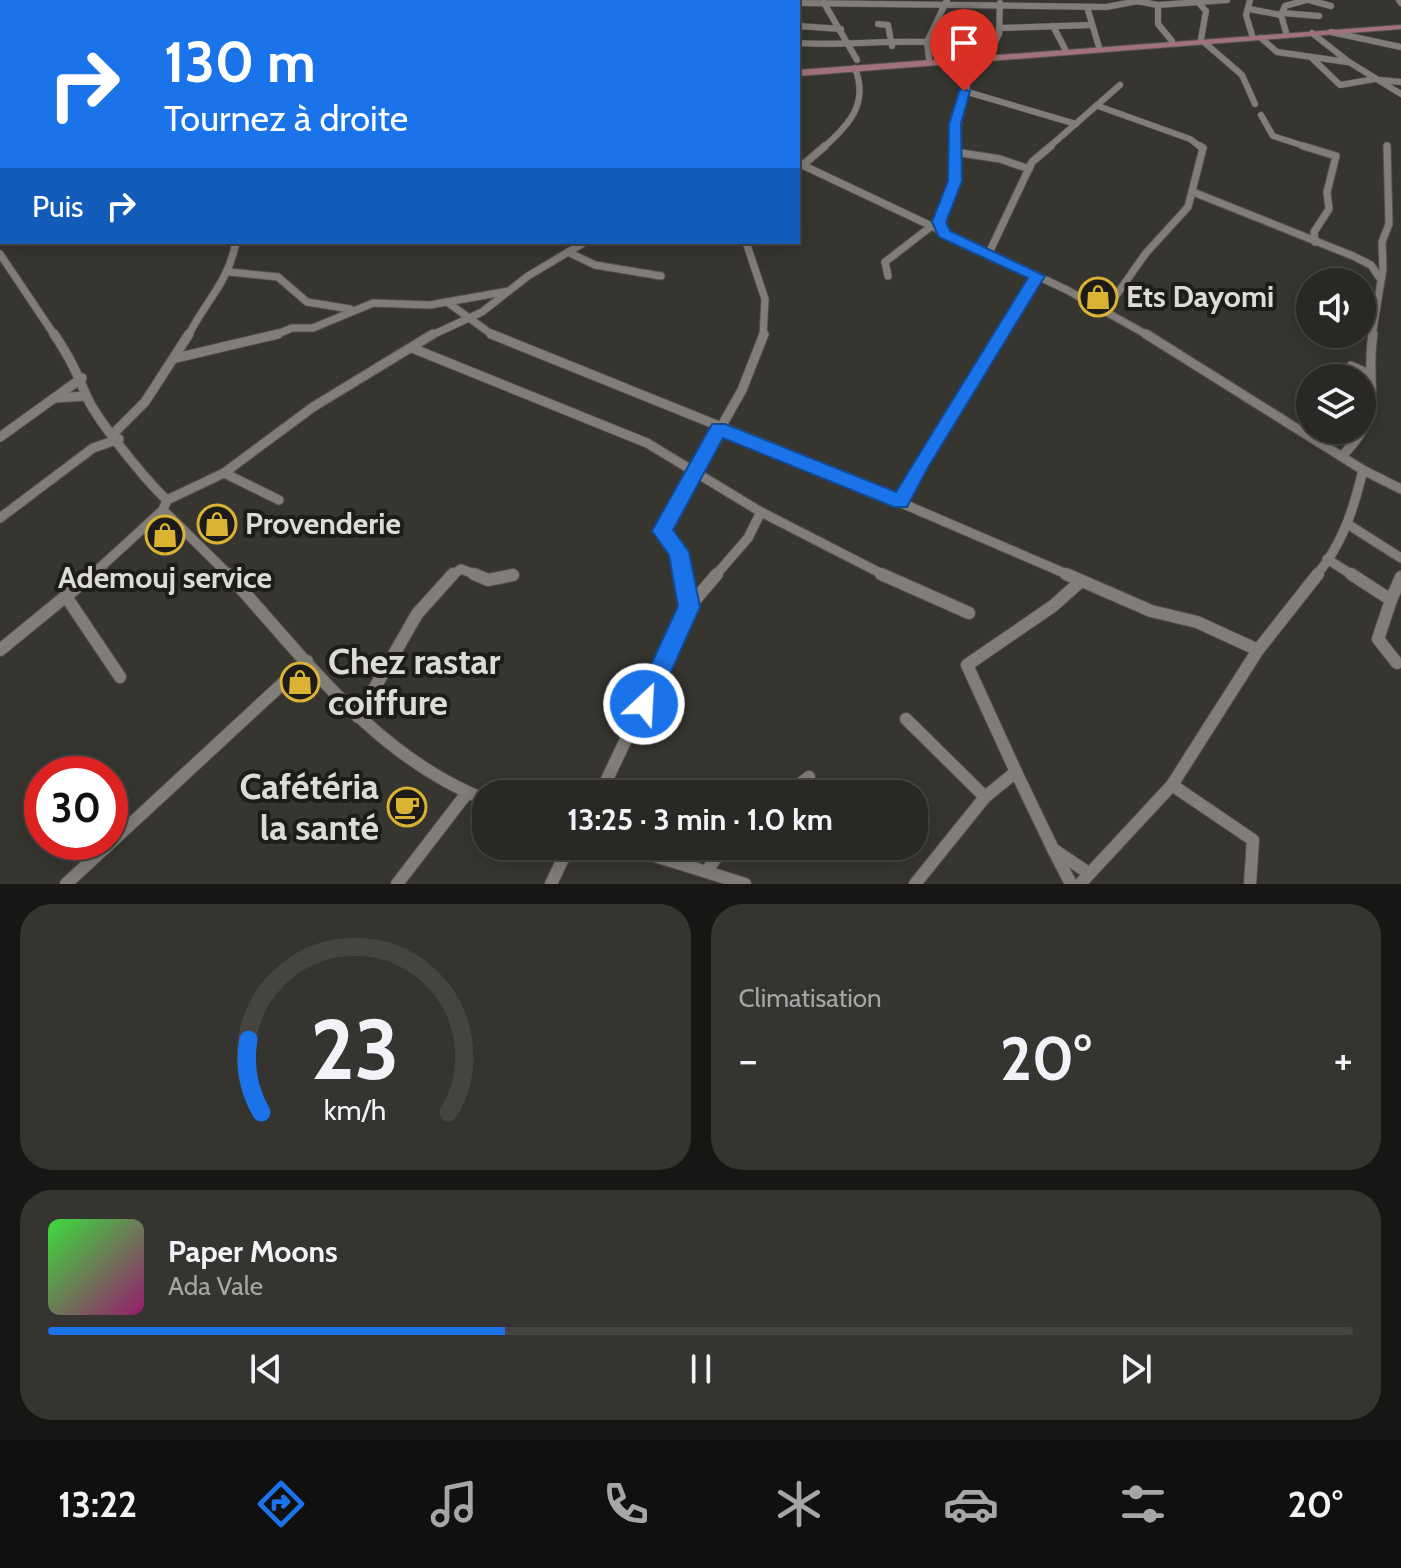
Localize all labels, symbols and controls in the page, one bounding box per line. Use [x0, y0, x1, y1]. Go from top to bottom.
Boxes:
pin [930, 9, 998, 91]
icon: arrive [942, 21, 986, 65]
text: 130 m [164, 28, 316, 96]
icon: right [32, 32, 136, 136]
text: Tournez à droite [164, 96, 408, 140]
icon: right [99, 184, 143, 228]
text: Puis [32, 188, 83, 225]
map controls [1296, 268, 1376, 444]
button: sound [1296, 268, 1376, 348]
shop icon: Ets Dayomi [1077, 276, 1119, 318]
place label: Ets Dayomi [1126, 278, 1274, 315]
button: layers [1296, 364, 1376, 444]
shop icon: Provenderie [196, 503, 238, 545]
place label: Provenderie [245, 505, 401, 542]
shop icon: Ademouj service [144, 514, 186, 556]
place label: Ademouj service [58, 559, 272, 596]
place label: Chez rastar coiffure [328, 639, 501, 724]
shop icon: Chez rastar coiffure [279, 661, 321, 703]
position arrow [602, 662, 686, 746]
speed limit sign: 30 [24, 756, 128, 860]
place label: Cafétéria la santé [239, 764, 379, 849]
cafe icon: Cafétéria la santé [386, 786, 428, 828]
text: 13:25 · 3 min · 1.0 km [567, 801, 833, 838]
text: Climatisation [739, 982, 882, 1014]
text: 23 [311, 999, 400, 1100]
text: 20° [1000, 1022, 1091, 1095]
text: − [739, 1033, 758, 1086]
text: + [1334, 1033, 1353, 1086]
text: km/h [324, 1092, 387, 1127]
text: Paper Moons [168, 1233, 338, 1270]
text: Ada Vale [168, 1270, 263, 1302]
icon: previous [244, 1347, 288, 1391]
icon: pause [679, 1347, 723, 1391]
icon: next [1114, 1347, 1158, 1391]
icon: directions [253, 1476, 309, 1532]
icon: music [426, 1476, 482, 1532]
icon: phone [598, 1476, 654, 1532]
icon: climate [771, 1476, 827, 1532]
icon: car [943, 1476, 999, 1532]
icon: filters [1115, 1476, 1171, 1532]
text: 13:22 [58, 1482, 137, 1526]
text: 20° [1288, 1482, 1343, 1526]

